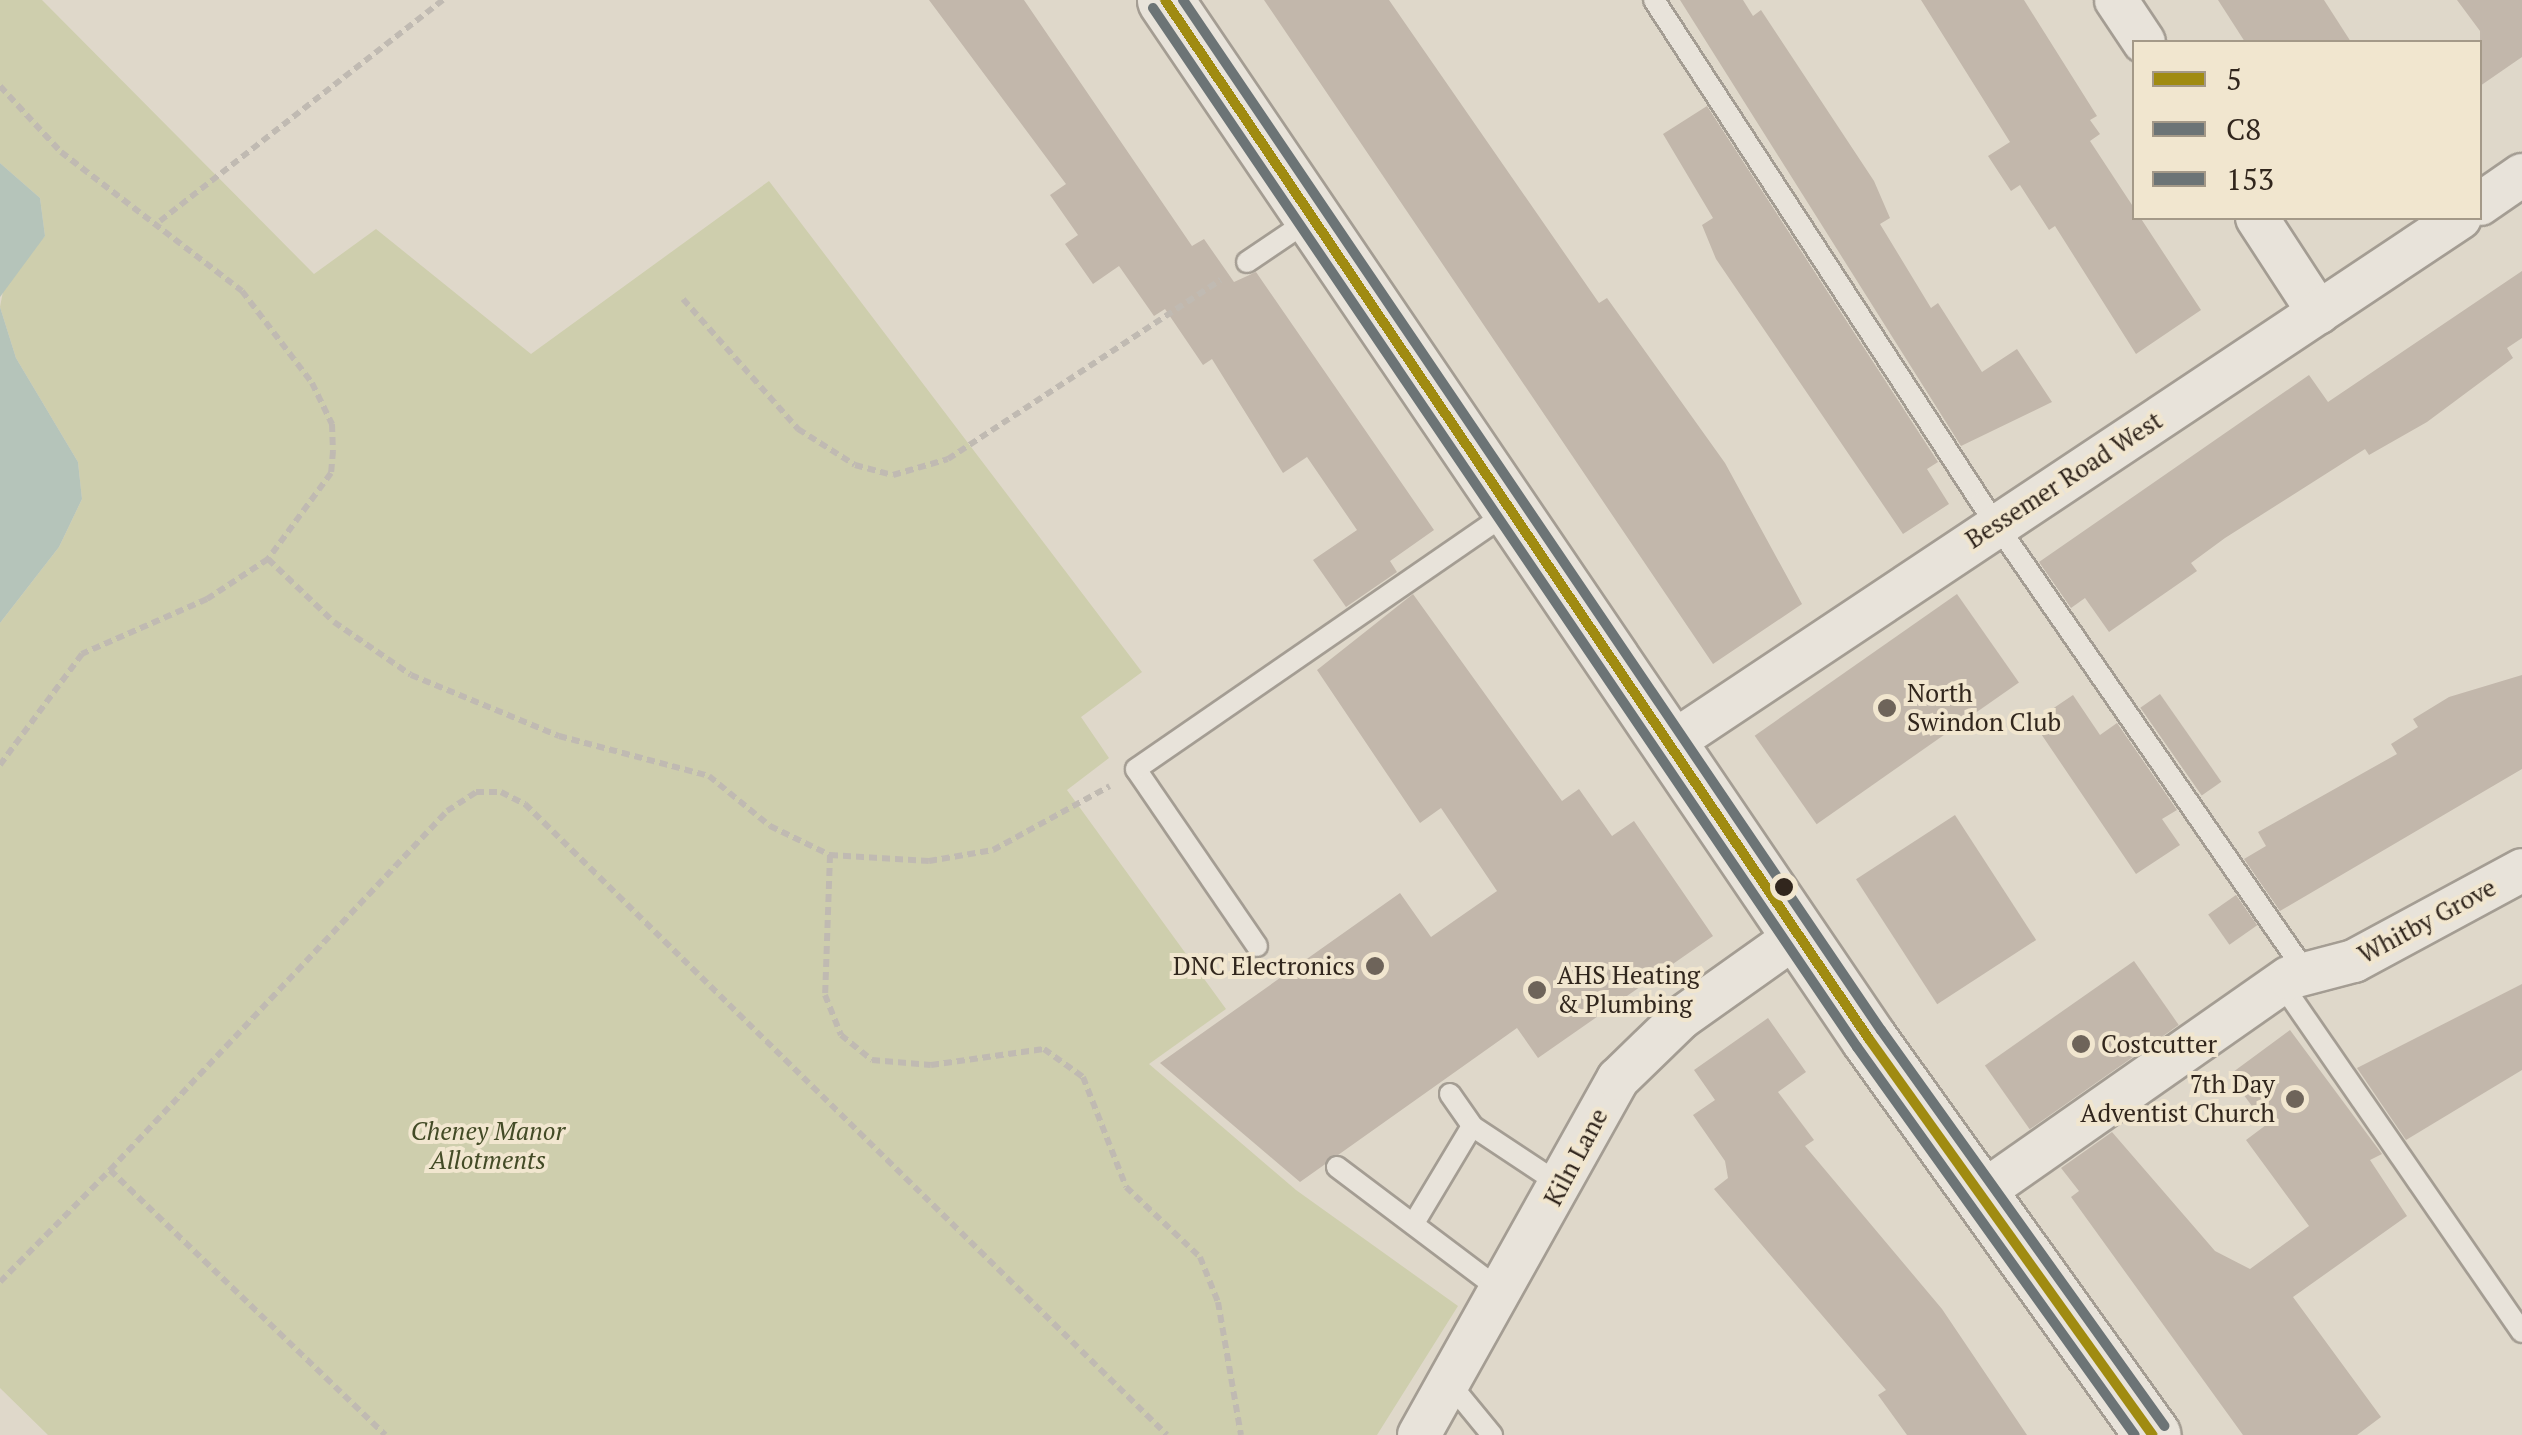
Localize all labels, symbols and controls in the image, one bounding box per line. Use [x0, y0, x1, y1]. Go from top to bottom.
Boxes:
legend [2132, 40, 2482, 220]
text: 5 [2226, 59, 2242, 99]
text: C8 [2226, 109, 2261, 149]
text: 153 [2226, 159, 2274, 199]
street label: Bessemer Road West [1960, 405, 2168, 555]
place label: North Swindon Club [1907, 679, 2061, 738]
marker: North Swindon Club [1876, 697, 1898, 719]
street label: Whitby Grove [2353, 872, 2501, 970]
unlabelled marker [1774, 877, 1794, 897]
place label: DNC Electronics [1173, 951, 1355, 981]
marker: DNC Electronics [1364, 955, 1386, 977]
place label: AHS Heating & Plumbing [1557, 961, 1700, 1020]
marker: AHS Heating & Plumbing [1526, 979, 1548, 1001]
place label: Costcutter [2101, 1029, 2217, 1059]
marker: Costcutter [2070, 1033, 2092, 1055]
place label: 7th Day Adventist Church [2080, 1070, 2275, 1129]
marker: 7th Day Adventist Church [2284, 1088, 2306, 1110]
street label: Kiln Lane [1538, 1103, 1614, 1211]
park label: Cheney Manor Allotments [411, 1117, 565, 1176]

